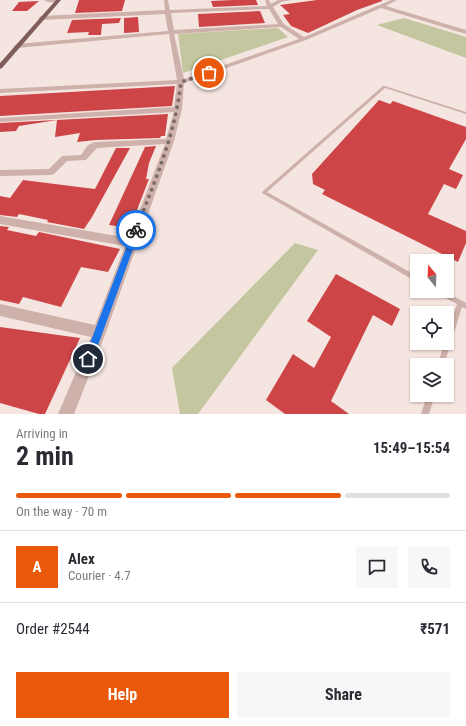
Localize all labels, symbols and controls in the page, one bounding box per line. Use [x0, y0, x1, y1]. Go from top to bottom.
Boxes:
pin [192, 56, 226, 90]
icon: bag [198, 62, 220, 84]
courier [116, 210, 156, 250]
icon: bike [125, 219, 147, 241]
north arrow [410, 254, 454, 298]
map controls [410, 254, 454, 402]
button: locate [410, 306, 454, 350]
pin [71, 342, 105, 376]
icon: home [77, 348, 99, 370]
button: layers [410, 358, 454, 402]
text: Arriving in [16, 426, 68, 441]
text: 15:49–15:54 [373, 439, 450, 457]
text: 2 min [16, 441, 74, 471]
text: On the way · 70 m [16, 504, 107, 519]
button: chat [356, 546, 398, 588]
button: phone [408, 546, 450, 588]
text: Alex [68, 550, 95, 568]
text: A [33, 558, 41, 576]
text: Courier · 4.7 [68, 568, 131, 583]
text: Order #2544 [16, 620, 90, 638]
text: ₹571 [420, 620, 450, 638]
button: Help [16, 672, 229, 718]
button: Share [237, 672, 450, 718]

